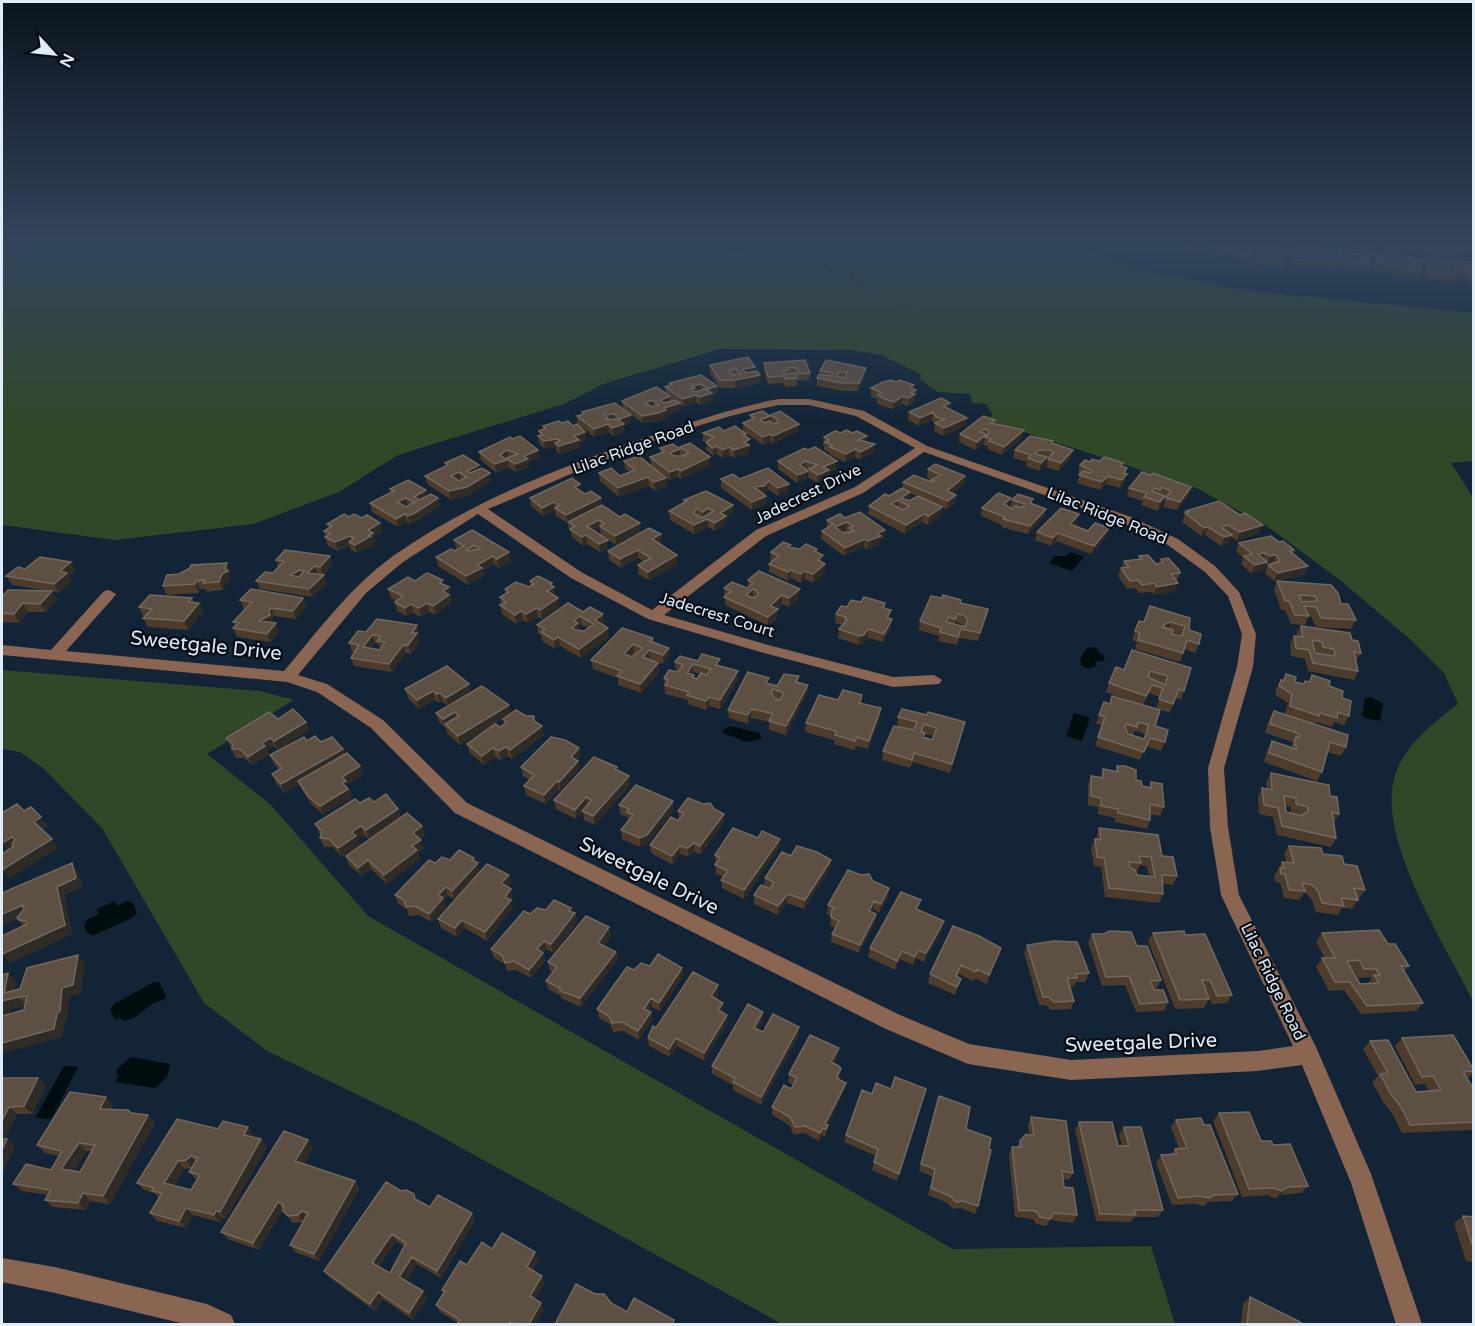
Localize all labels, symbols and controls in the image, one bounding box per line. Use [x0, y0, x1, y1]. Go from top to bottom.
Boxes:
north arrow [24, 24, 84, 84]
text: N [55, 50, 78, 71]
street label: Lilac Ridge Road [570, 417, 696, 479]
street label: Jadecrest Drive [751, 460, 865, 528]
street label: Lilac Ridge Road [1044, 483, 1170, 549]
street label: Jadecrest Court [657, 588, 777, 642]
street label: Sweetgale Drive [129, 626, 283, 666]
street label: Sweetgale Drive [575, 832, 723, 920]
street label: Lilac Ridge Road [1236, 920, 1310, 1044]
street label: Sweetgale Drive [1065, 1028, 1217, 1058]

